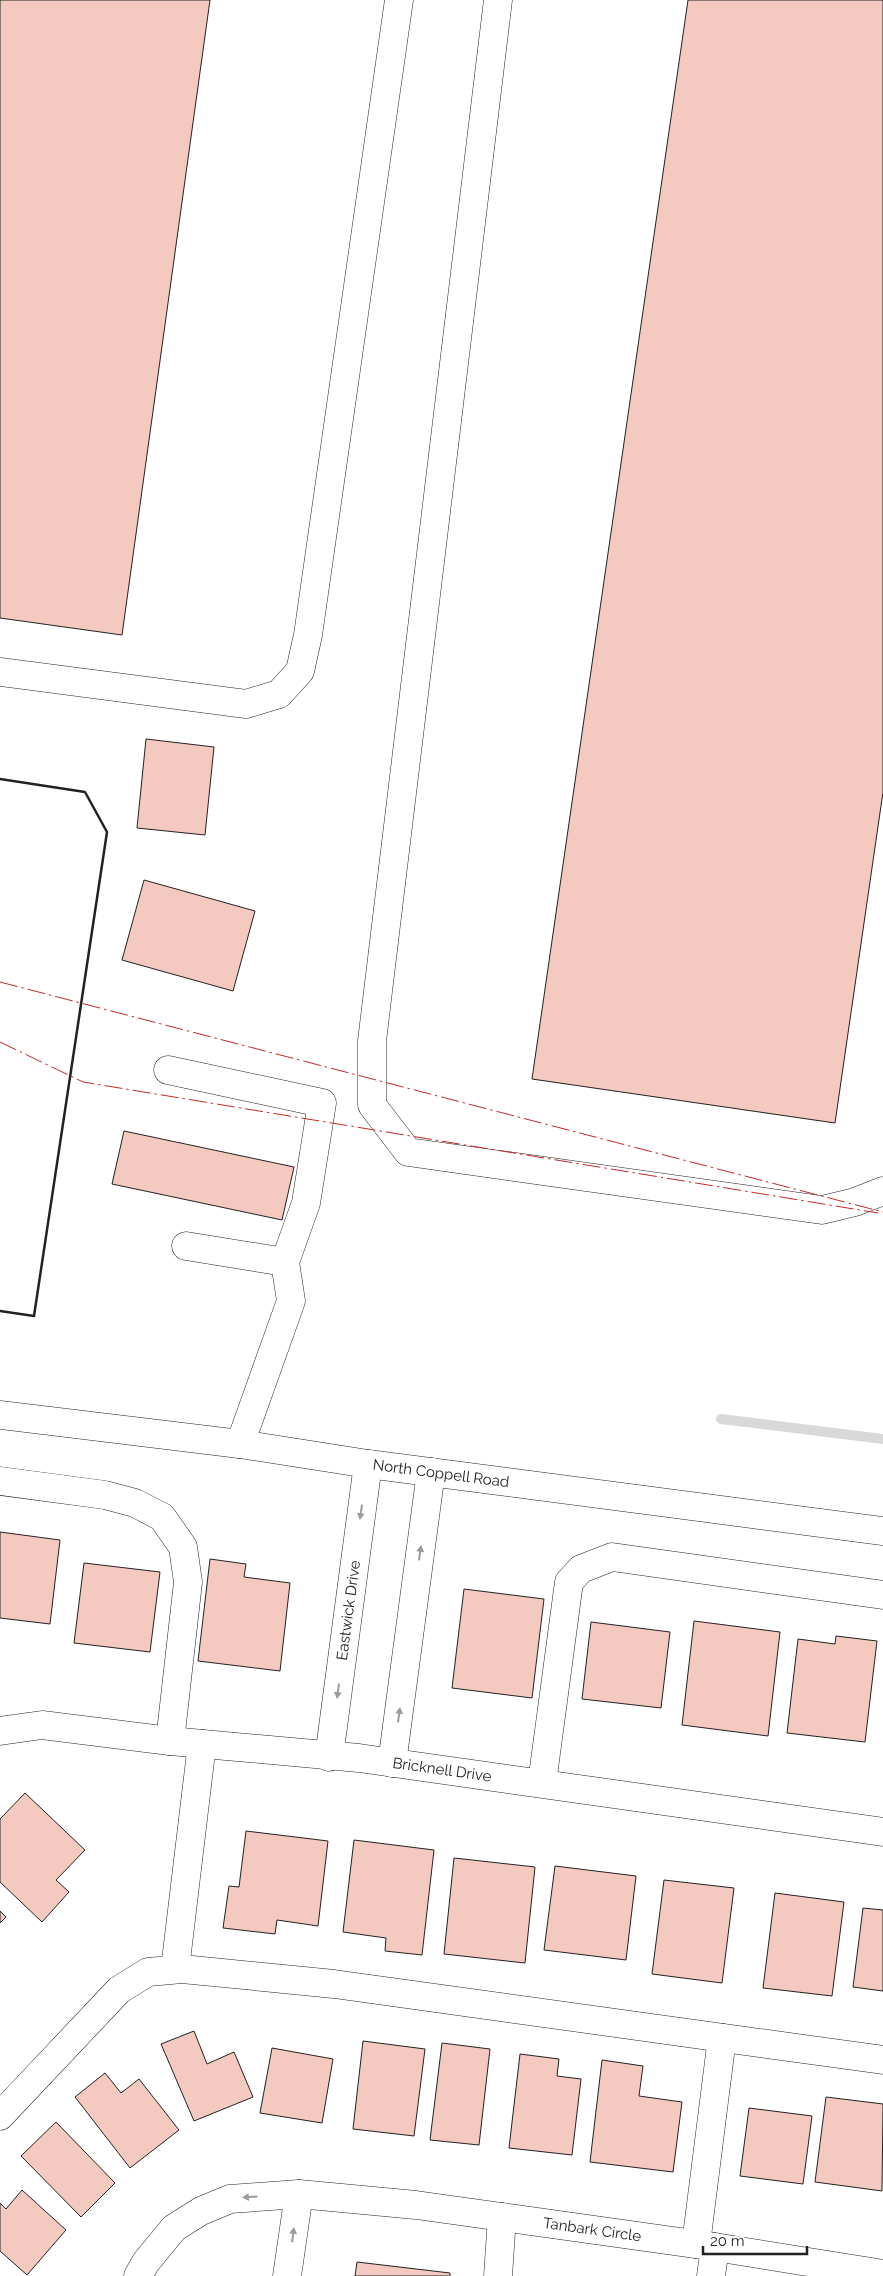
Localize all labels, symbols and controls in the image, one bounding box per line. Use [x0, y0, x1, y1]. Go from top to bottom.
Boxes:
street label: North Coppell Road [372, 1456, 510, 1491]
one-way arrow [357, 1505, 365, 1521]
one-way arrow [416, 1545, 424, 1561]
street label: Eastwick Drive [333, 1559, 364, 1661]
one-way arrow [333, 1683, 341, 1699]
one-way arrow [395, 1706, 403, 1722]
street label: Bricknell Drive [391, 1754, 493, 1786]
one-way arrow [242, 2194, 258, 2202]
street label: Tanbark Circle [542, 2214, 642, 2245]
scale bar [703, 2224, 807, 2256]
one-way arrow [290, 2227, 298, 2243]
text: 20 m [710, 2232, 745, 2250]

